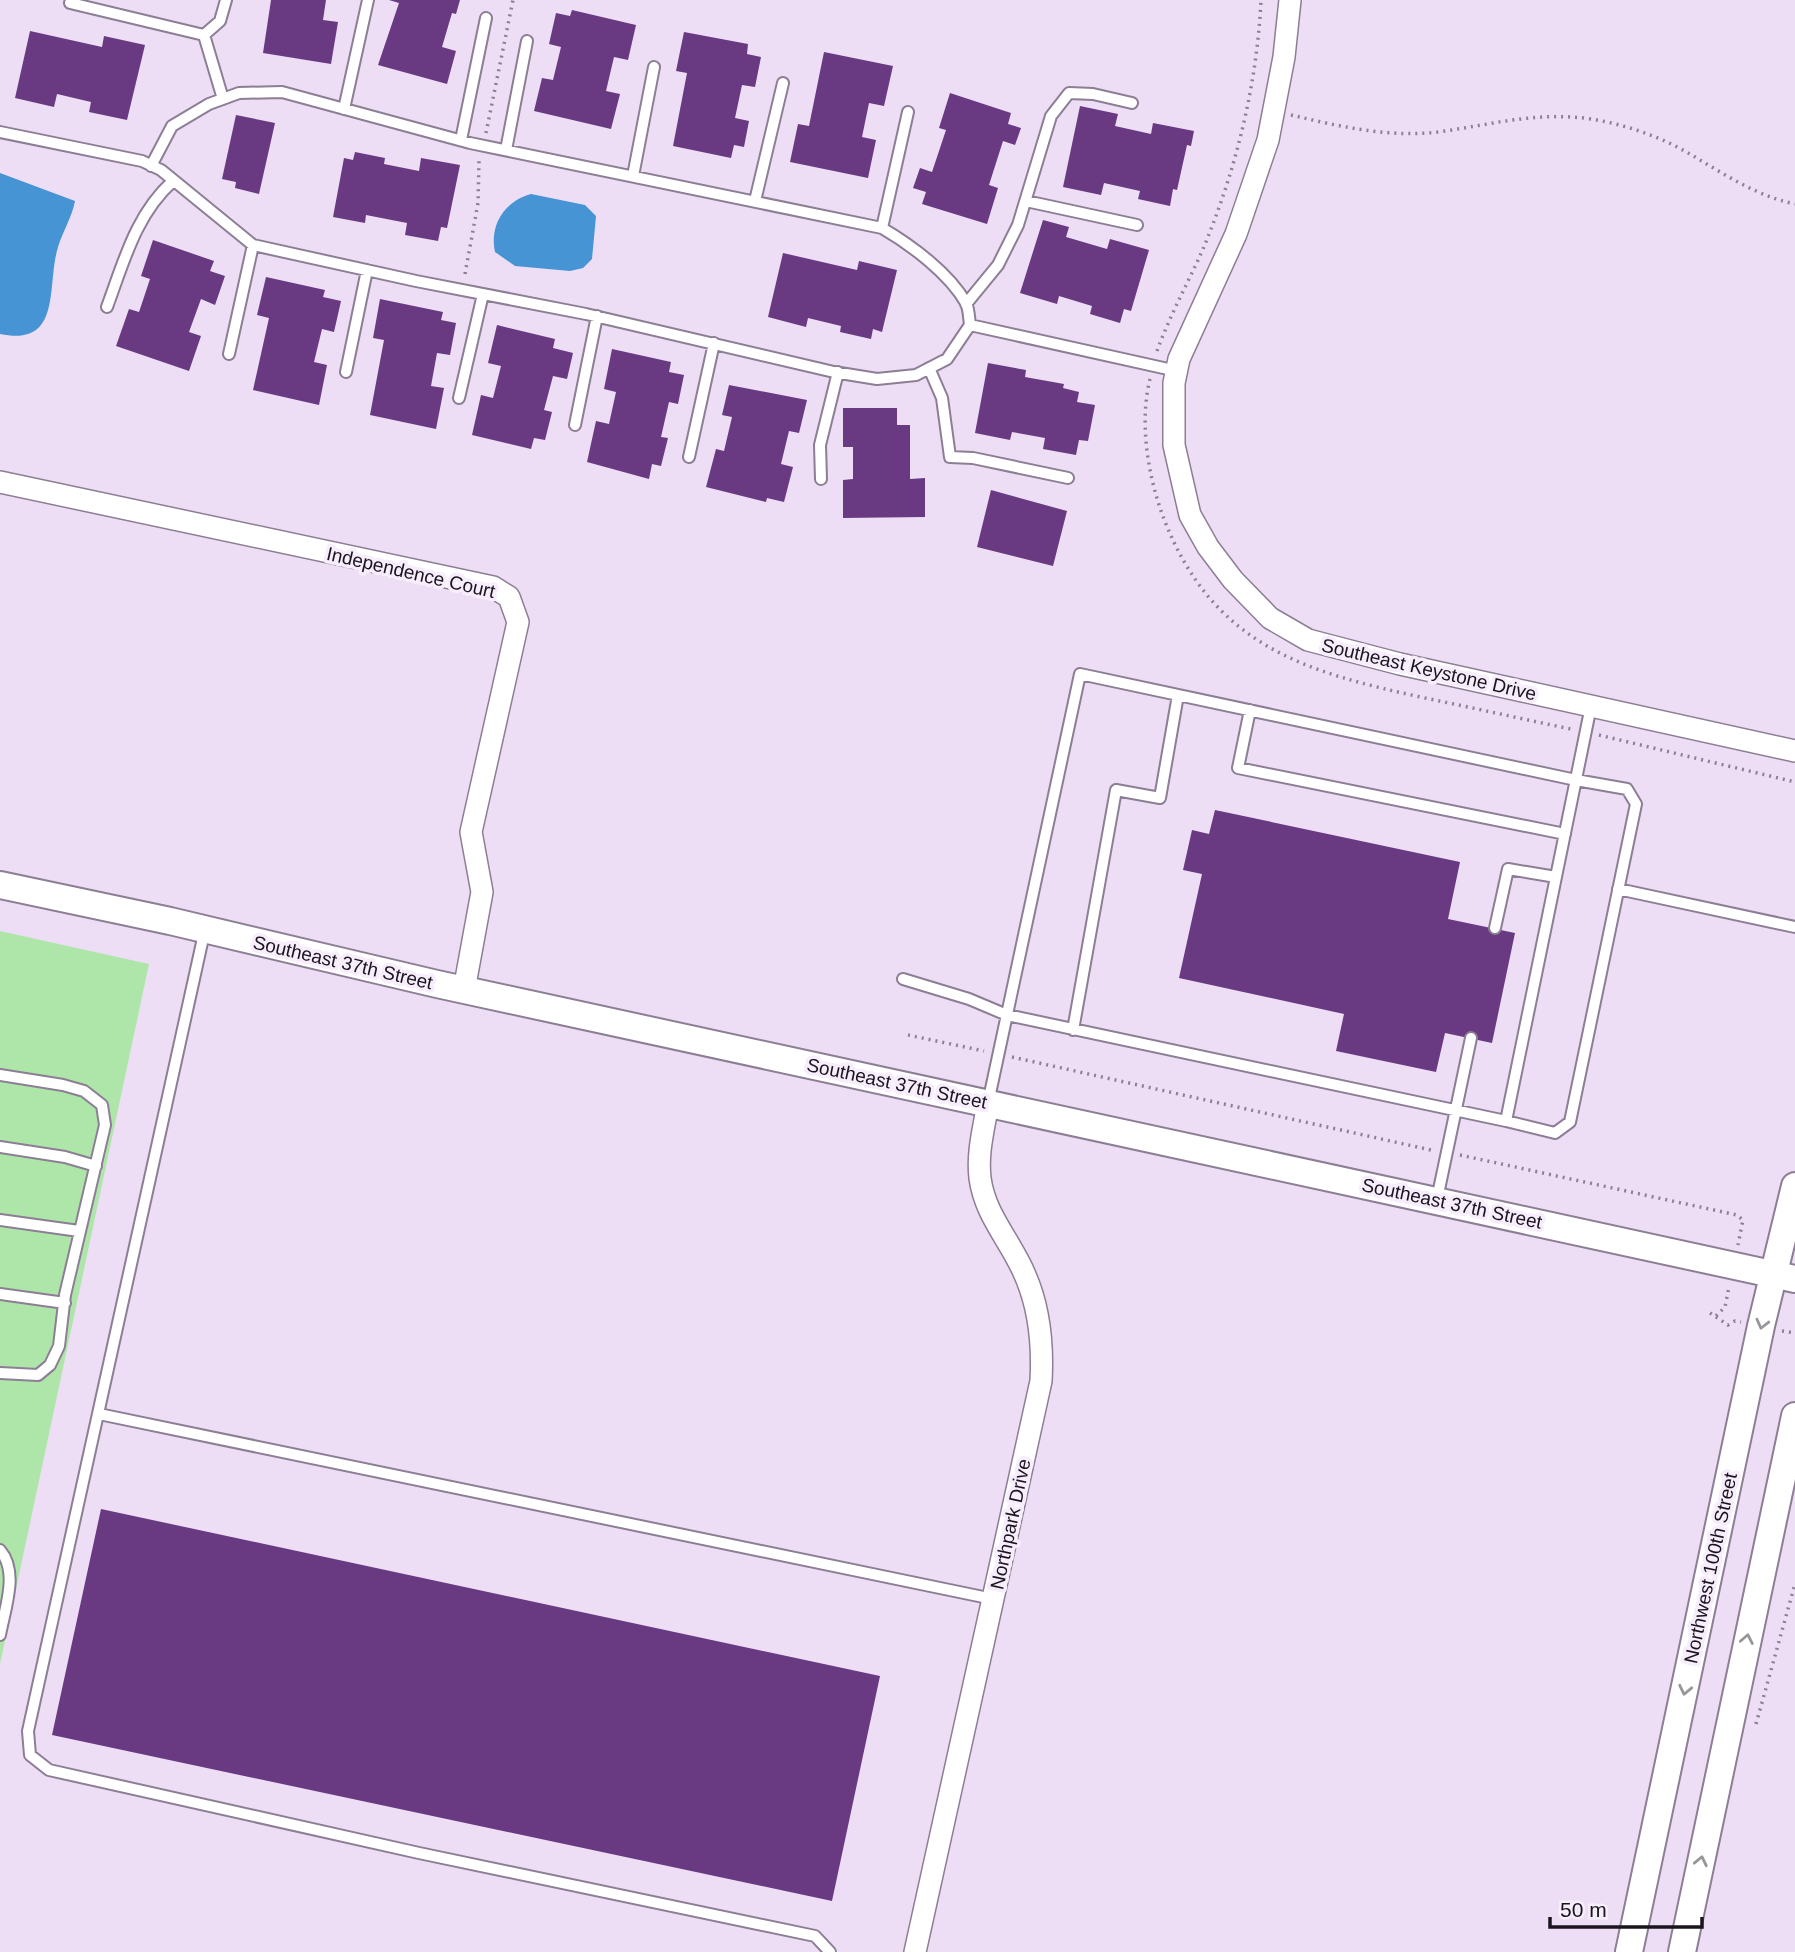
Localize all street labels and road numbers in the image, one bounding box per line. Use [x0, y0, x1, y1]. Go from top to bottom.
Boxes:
street label: Independence Court [325, 543, 498, 602]
street label: Southeast Keystone Drive [1319, 635, 1538, 704]
street label: Southeast 37th Street [251, 932, 435, 994]
street label: Southeast 37th Street [805, 1054, 990, 1113]
street label: Southeast 37th Street [1360, 1174, 1545, 1233]
street label: Northpark Drive [986, 1457, 1035, 1591]
street label: Northwest 100th Street [1680, 1470, 1741, 1665]

